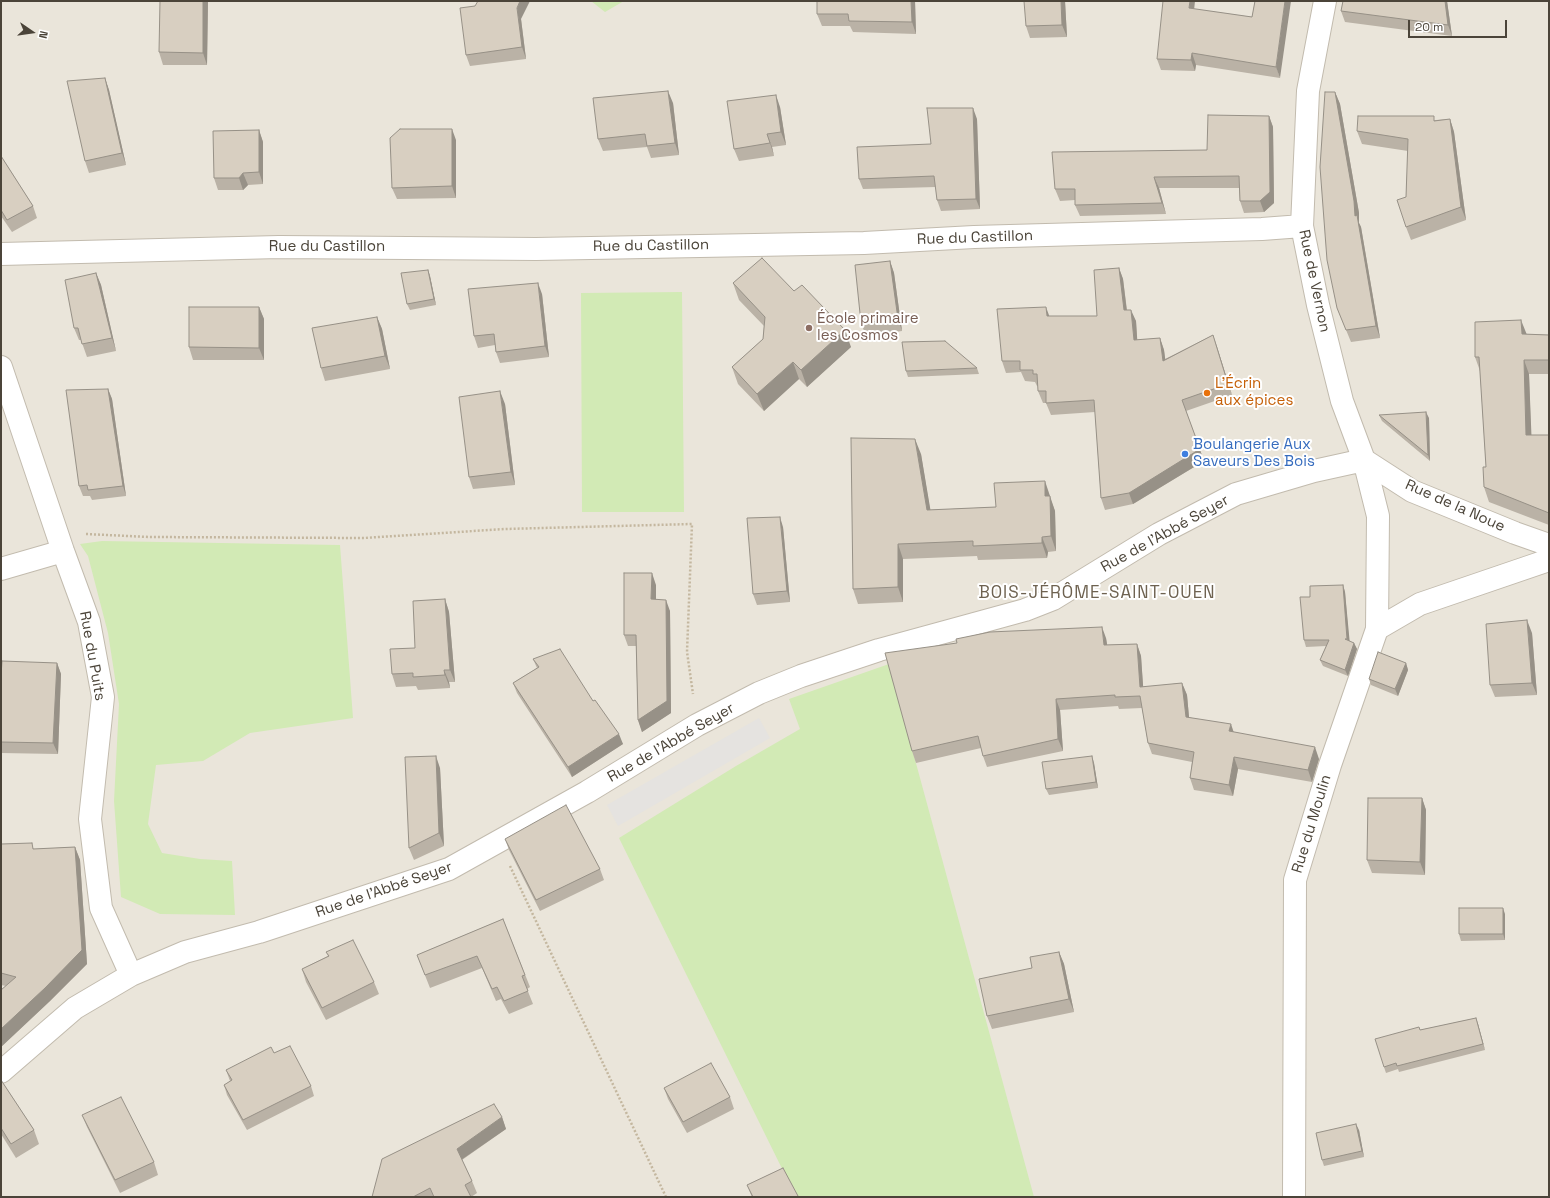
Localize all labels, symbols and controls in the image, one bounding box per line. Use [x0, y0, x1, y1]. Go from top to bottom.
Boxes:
north arrow [12, 12, 52, 52]
scale bar [1410, 12, 1509, 38]
text: 20 m [1415, 19, 1443, 35]
text: N [36, 30, 51, 40]
street label: Rue du Castillon [917, 227, 1033, 249]
street label: Rue de Vernon [1294, 228, 1334, 334]
street label: Rue du Castillon [593, 236, 709, 256]
street label: Rue du Castillon [269, 238, 385, 256]
place label: École primaire les Cosmos [817, 310, 919, 345]
marker: École primaire les Cosmos [804, 323, 814, 333]
place label: L'Écrin aux épices [1215, 375, 1293, 410]
marker: L'Écrin aux épices [1202, 388, 1212, 398]
place label: Boulangerie Aux Saveurs Des Bois [1193, 436, 1315, 471]
marker: Boulangerie Aux Saveurs Des Bois [1180, 449, 1190, 459]
street label: Rue de la Noue [1402, 476, 1508, 536]
street label: Rue de l'Abbé Seyer [1098, 491, 1232, 577]
district label: BOIS-JÉRÔME-SAINT-OUEN [979, 583, 1215, 603]
street label: Rue du Puits [75, 610, 109, 702]
street label: Rue de l'Abbé Seyer [604, 699, 738, 787]
street label: Rue du Moulin [1288, 773, 1336, 875]
street label: Rue de l'Abbé Seyer [313, 858, 455, 922]

